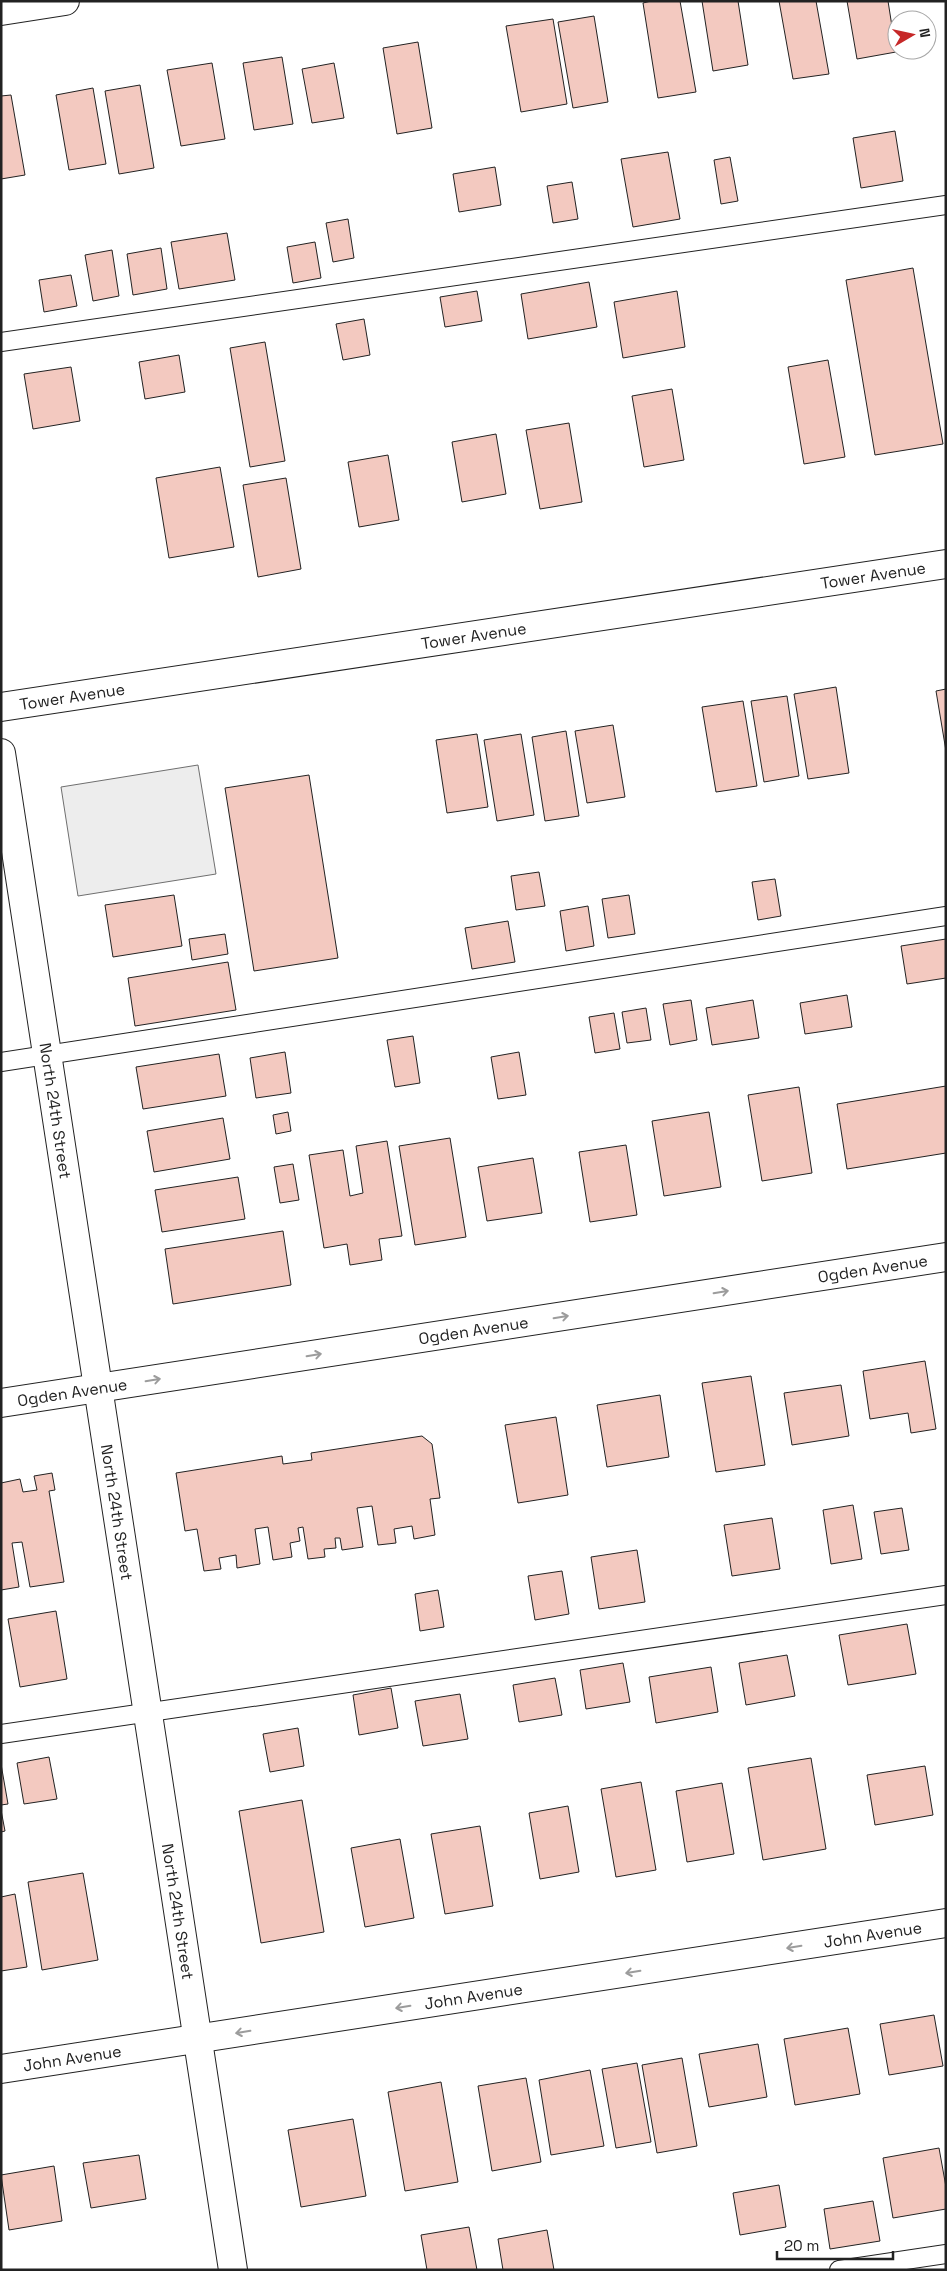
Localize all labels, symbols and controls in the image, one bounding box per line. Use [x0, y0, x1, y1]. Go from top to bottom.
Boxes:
north arrow [887, 10, 937, 60]
text: N [915, 27, 934, 39]
street label: Tower Avenue [819, 557, 927, 594]
street label: Tower Avenue [420, 618, 528, 654]
street label: Tower Avenue [18, 678, 126, 715]
street label: North 24th Street [34, 1041, 76, 1180]
street label: Ogden Avenue [816, 1250, 929, 1288]
one-way arrow [713, 1286, 729, 1296]
one-way arrow [552, 1311, 568, 1321]
street label: Ogden Avenue [417, 1312, 530, 1349]
one-way arrow [305, 1350, 321, 1360]
street label: Ogden Avenue [16, 1374, 129, 1411]
one-way arrow [145, 1375, 161, 1385]
street label: North 24th Street [96, 1443, 137, 1582]
street label: North 24th Street [157, 1842, 198, 1981]
street label: John Avenue [822, 1917, 923, 1953]
one-way arrow [786, 1942, 802, 1952]
one-way arrow [626, 1967, 642, 1977]
street label: John Avenue [423, 1979, 524, 2014]
one-way arrow [396, 2003, 412, 2013]
one-way arrow [235, 2027, 251, 2037]
street label: John Avenue [22, 2041, 123, 2076]
scale bar [777, 2228, 893, 2260]
text: 20 m [784, 2236, 819, 2255]

